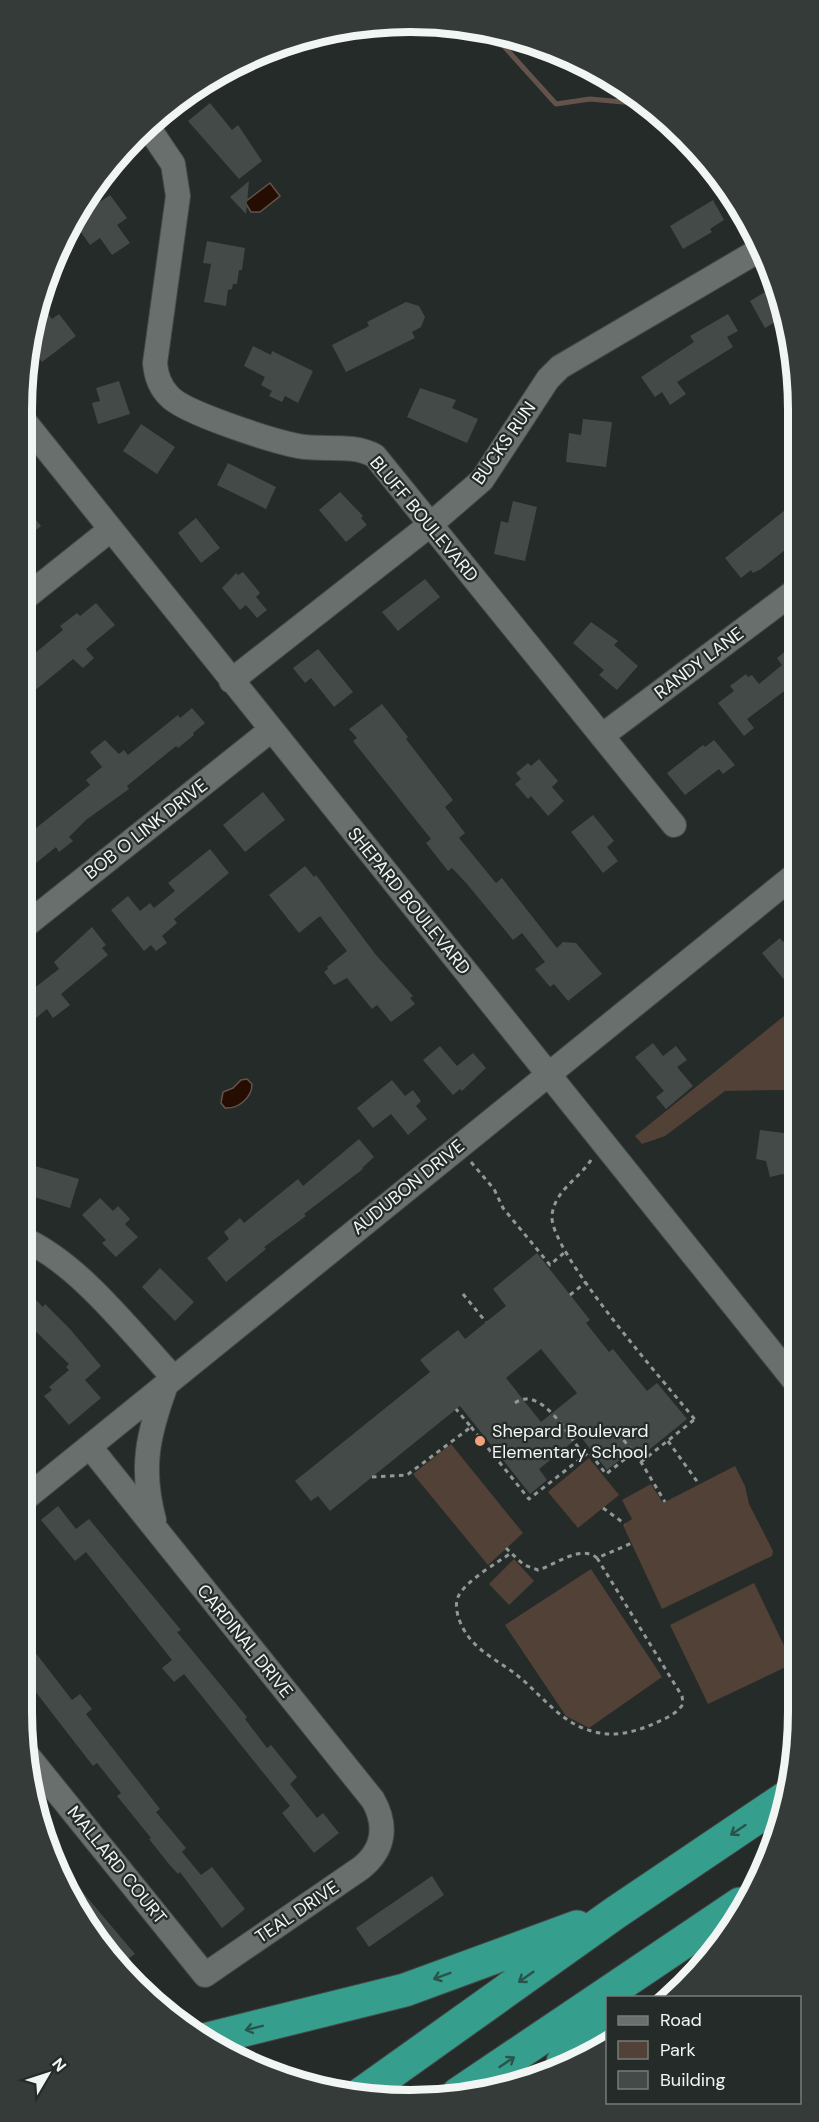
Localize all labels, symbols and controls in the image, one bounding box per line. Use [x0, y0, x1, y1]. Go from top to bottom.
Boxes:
street label: BUCKS RUN [467, 397, 541, 489]
street label: BLUFF BOULEVARD [364, 451, 484, 587]
street label: RANDY LANE [650, 622, 748, 704]
street label: BOB O LINK DRIVE [79, 773, 213, 885]
street label: SHEPARD BOULEVARD [342, 822, 476, 980]
street label: AUDUBON DRIVE [346, 1134, 470, 1240]
place label: Shepard Boulevard Elementary School [492, 1419, 649, 1464]
marker: Shepard Boulevard Elementary School [473, 1434, 487, 1448]
street label: CARDINAL DRIVE [192, 1579, 298, 1703]
street label: MALLARD COURT [62, 1801, 172, 1929]
one-way arrow [731, 1824, 747, 1836]
street label: TEAL DRIVE [250, 1875, 344, 1949]
one-way arrow [519, 1971, 535, 1983]
one-way arrow [433, 1972, 452, 1983]
legend [606, 1996, 801, 2104]
text: Road [660, 2008, 702, 2032]
one-way arrow [245, 2022, 264, 2034]
text: Park [660, 2038, 696, 2062]
north arrow [18, 2044, 78, 2104]
text: N [47, 2054, 71, 2076]
one-way arrow [498, 2055, 515, 2068]
text: Building [660, 2068, 725, 2092]

